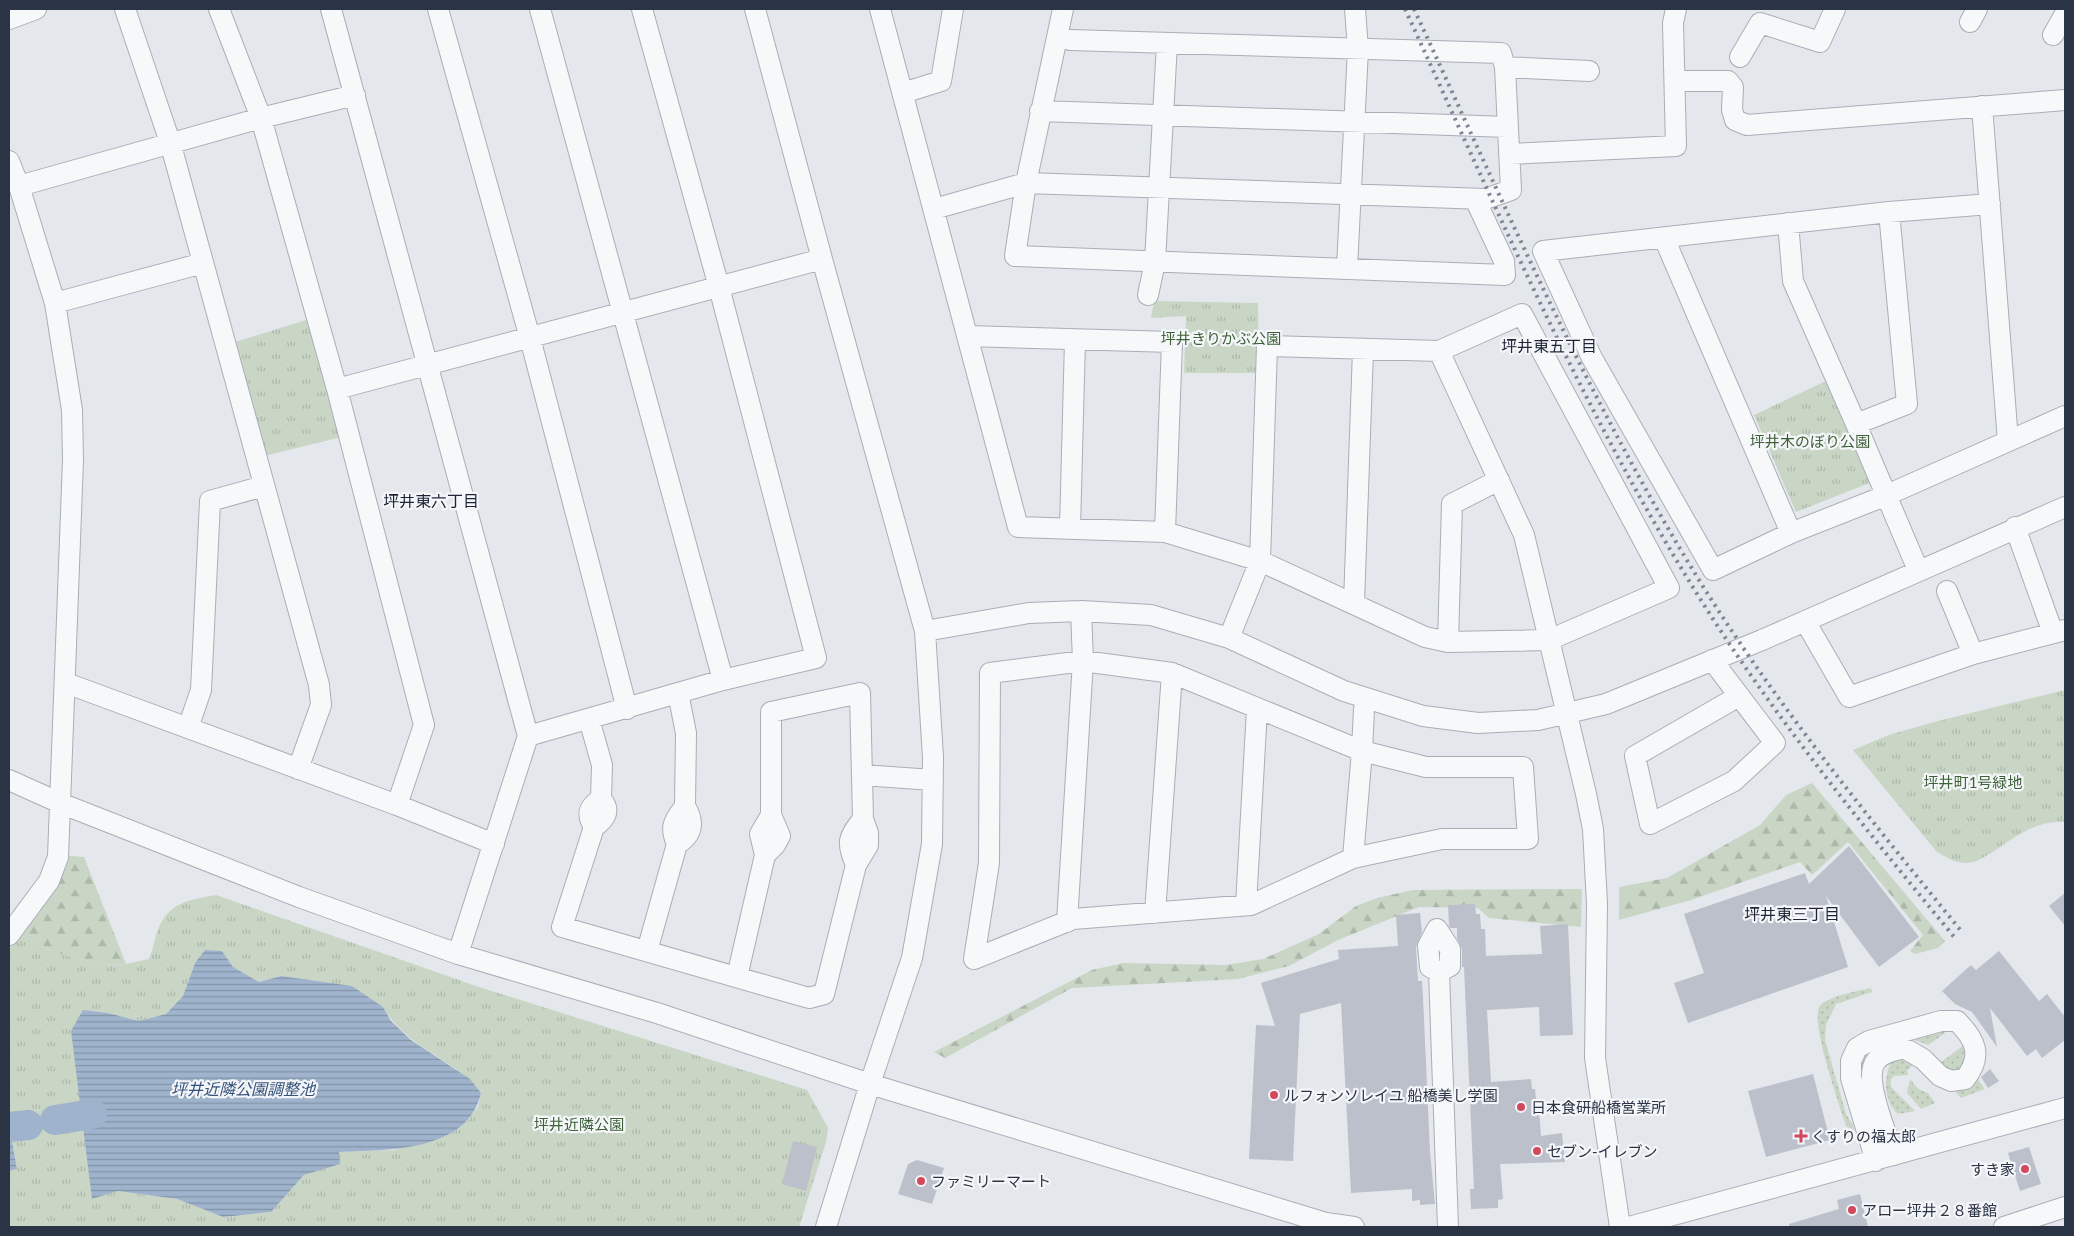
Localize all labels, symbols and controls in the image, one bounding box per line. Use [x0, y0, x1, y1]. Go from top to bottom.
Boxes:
park label: 坪井きりかぶ公園 [1161, 329, 1281, 347]
district label: 坪井東五丁目 [1501, 336, 1597, 355]
park label: 坪井木のぼり公園 [1750, 432, 1870, 450]
district label: 坪井東六丁目 [383, 491, 479, 510]
park label: 坪井町1号緑地 [1924, 773, 2022, 791]
district label: 坪井東三丁目 [1744, 904, 1840, 923]
water label: 坪井近隣公園調整池 [171, 1079, 317, 1098]
place label: ルフォンソレイユ 船橋美し学園 [1284, 1086, 1498, 1104]
marker: ルフォンソレイユ 船橋美し学園 [1268, 1089, 1280, 1101]
place label: 日本食研船橋営業所 [1531, 1098, 1666, 1116]
marker: 日本食研船橋営業所 [1515, 1101, 1527, 1113]
park label: 坪井近隣公園 [534, 1115, 624, 1133]
place label: くすりの福太郎 [1811, 1127, 1916, 1145]
marker: くすりの福太郎 [1795, 1130, 1807, 1142]
place label: セブン-イレブン [1547, 1142, 1658, 1160]
marker: セブン-イレブン [1531, 1145, 1543, 1157]
place label: すき家 [1970, 1160, 2015, 1178]
marker: すき家 [2019, 1163, 2031, 1175]
place label: ファミリーマート [931, 1172, 1051, 1190]
marker: ファミリーマート [915, 1175, 927, 1187]
place label: アロー坪井２８番館 [1862, 1201, 1997, 1219]
marker: アロー坪井２８番館 [1846, 1204, 1858, 1216]

